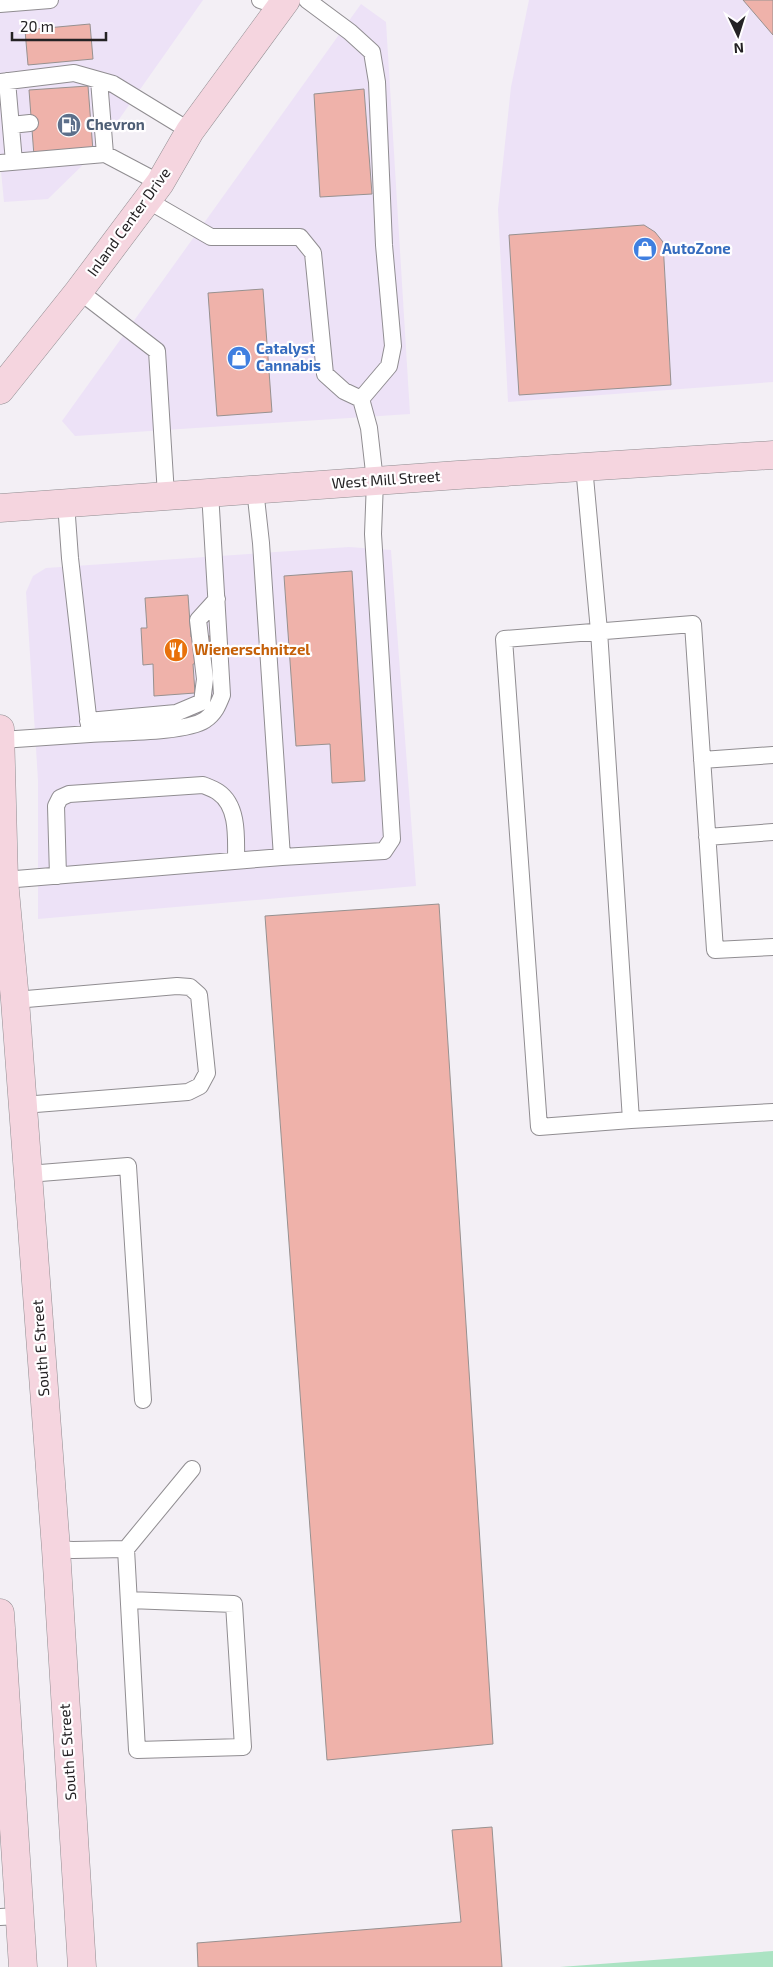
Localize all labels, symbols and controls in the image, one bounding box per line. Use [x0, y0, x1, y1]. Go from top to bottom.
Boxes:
scale bar [12, 10, 106, 42]
north arrow [713, 10, 763, 60]
text: 20 m [20, 17, 54, 35]
text: N [733, 40, 745, 57]
fuel station icon: Chevron [56, 112, 82, 138]
place label: Chevron [86, 115, 145, 133]
street label: Inland Center Drive [83, 164, 174, 279]
shop icon: AutoZone [632, 236, 658, 262]
place label: AutoZone [662, 239, 731, 257]
place label: Catalyst Cannabis [256, 339, 321, 374]
shop icon: Catalyst Cannabis [226, 345, 252, 371]
street label: West Mill Street [331, 466, 441, 492]
restaurant icon: Wienerschnitzel [163, 637, 189, 663]
place label: Wienerschnitzel [194, 640, 310, 658]
street label: South E Street [28, 1299, 52, 1397]
street label: South E Street [55, 1703, 79, 1801]

